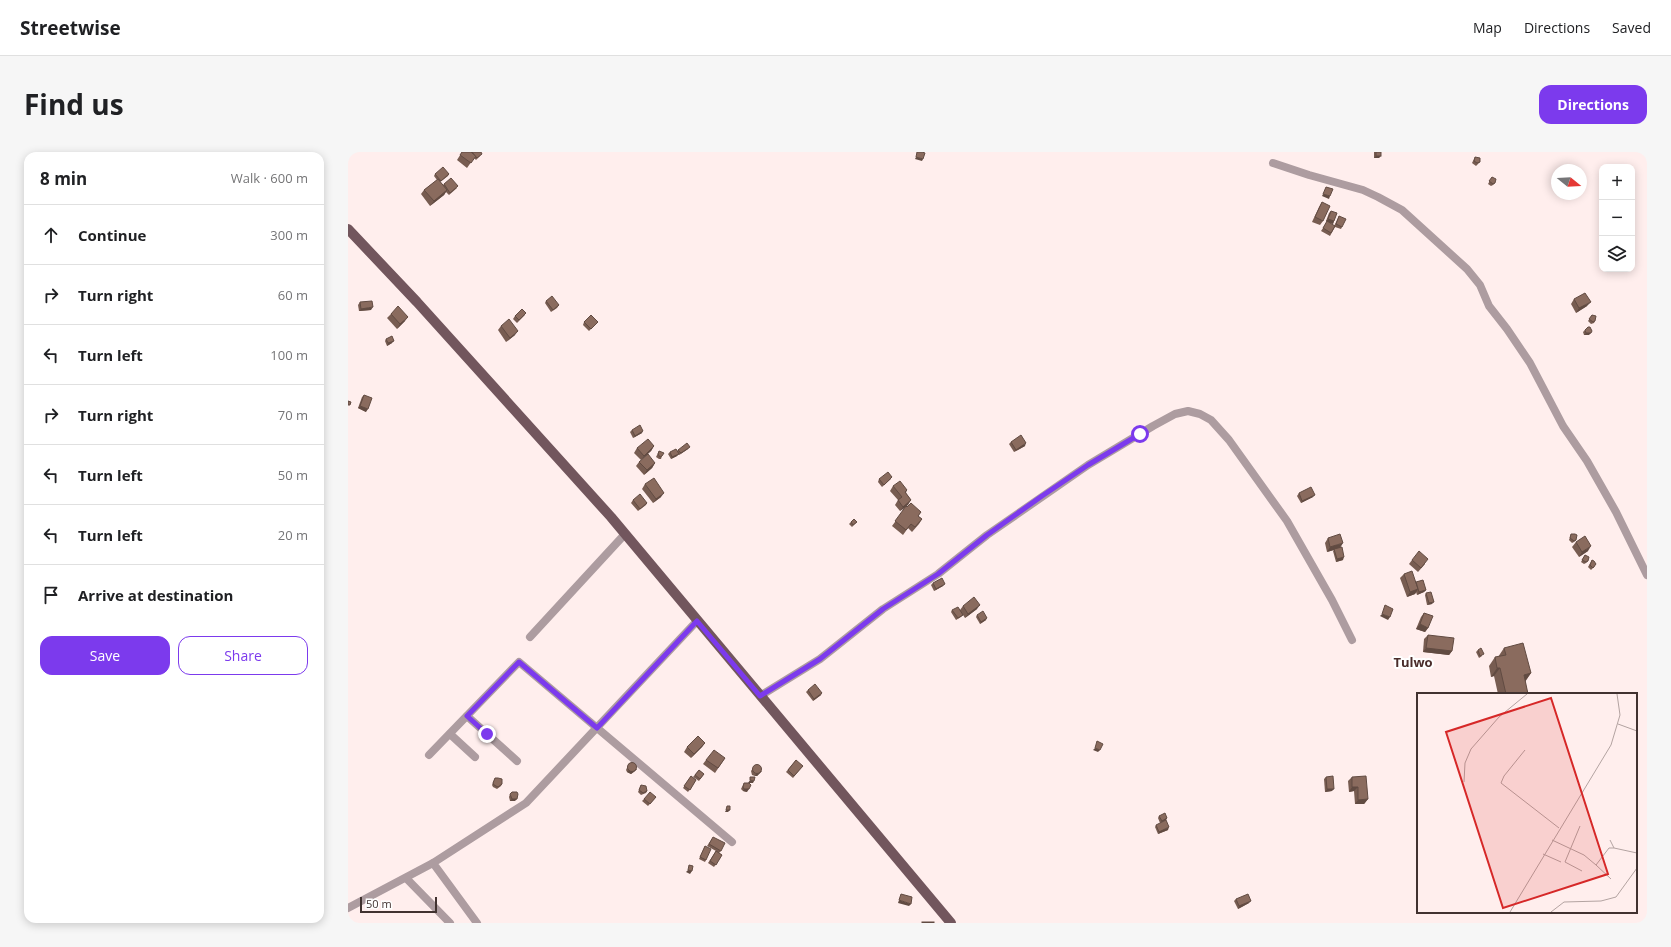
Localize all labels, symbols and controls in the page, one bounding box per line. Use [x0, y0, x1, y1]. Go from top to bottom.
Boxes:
text: Streetwise [20, 15, 121, 41]
text: Map [1473, 18, 1502, 37]
text: Directions [1524, 18, 1590, 37]
text: Saved [1612, 18, 1651, 37]
text: Find us [24, 85, 124, 123]
button: Directions [1539, 85, 1647, 124]
north arrow [1551, 164, 1587, 200]
map controls [1599, 164, 1635, 272]
button: + [1599, 164, 1635, 200]
text: 8 min [40, 167, 87, 190]
text: Walk · 600 m [231, 169, 308, 187]
button: − [1599, 200, 1635, 236]
icon: ahead [40, 224, 62, 246]
text: Continue [78, 225, 146, 245]
text: 300 m [270, 226, 308, 244]
button: layers [1599, 236, 1635, 272]
icon: right [40, 284, 62, 306]
text: Turn right [78, 285, 153, 305]
text: 60 m [278, 286, 308, 304]
icon: left [40, 344, 62, 366]
text: Turn left [78, 345, 143, 365]
text: 100 m [270, 346, 308, 364]
icon: right [40, 404, 62, 426]
text: Turn right [78, 405, 153, 425]
text: 70 m [278, 406, 308, 424]
route start [1131, 425, 1149, 443]
icon: left [40, 464, 62, 486]
text: Turn left [78, 465, 143, 485]
text: 50 m [278, 466, 308, 484]
icon: left [40, 524, 62, 546]
text: Turn left [78, 525, 143, 545]
text: 20 m [278, 526, 308, 544]
icon: arrive [40, 584, 62, 606]
text: Arrive at destination [78, 585, 233, 605]
button: Save [40, 636, 170, 675]
button: Share [178, 636, 308, 675]
district label: Tulwo [1393, 653, 1433, 671]
inset map [1417, 693, 1637, 913]
route end [478, 725, 496, 743]
scale bar [360, 895, 437, 914]
text: 50 m [366, 896, 392, 911]

